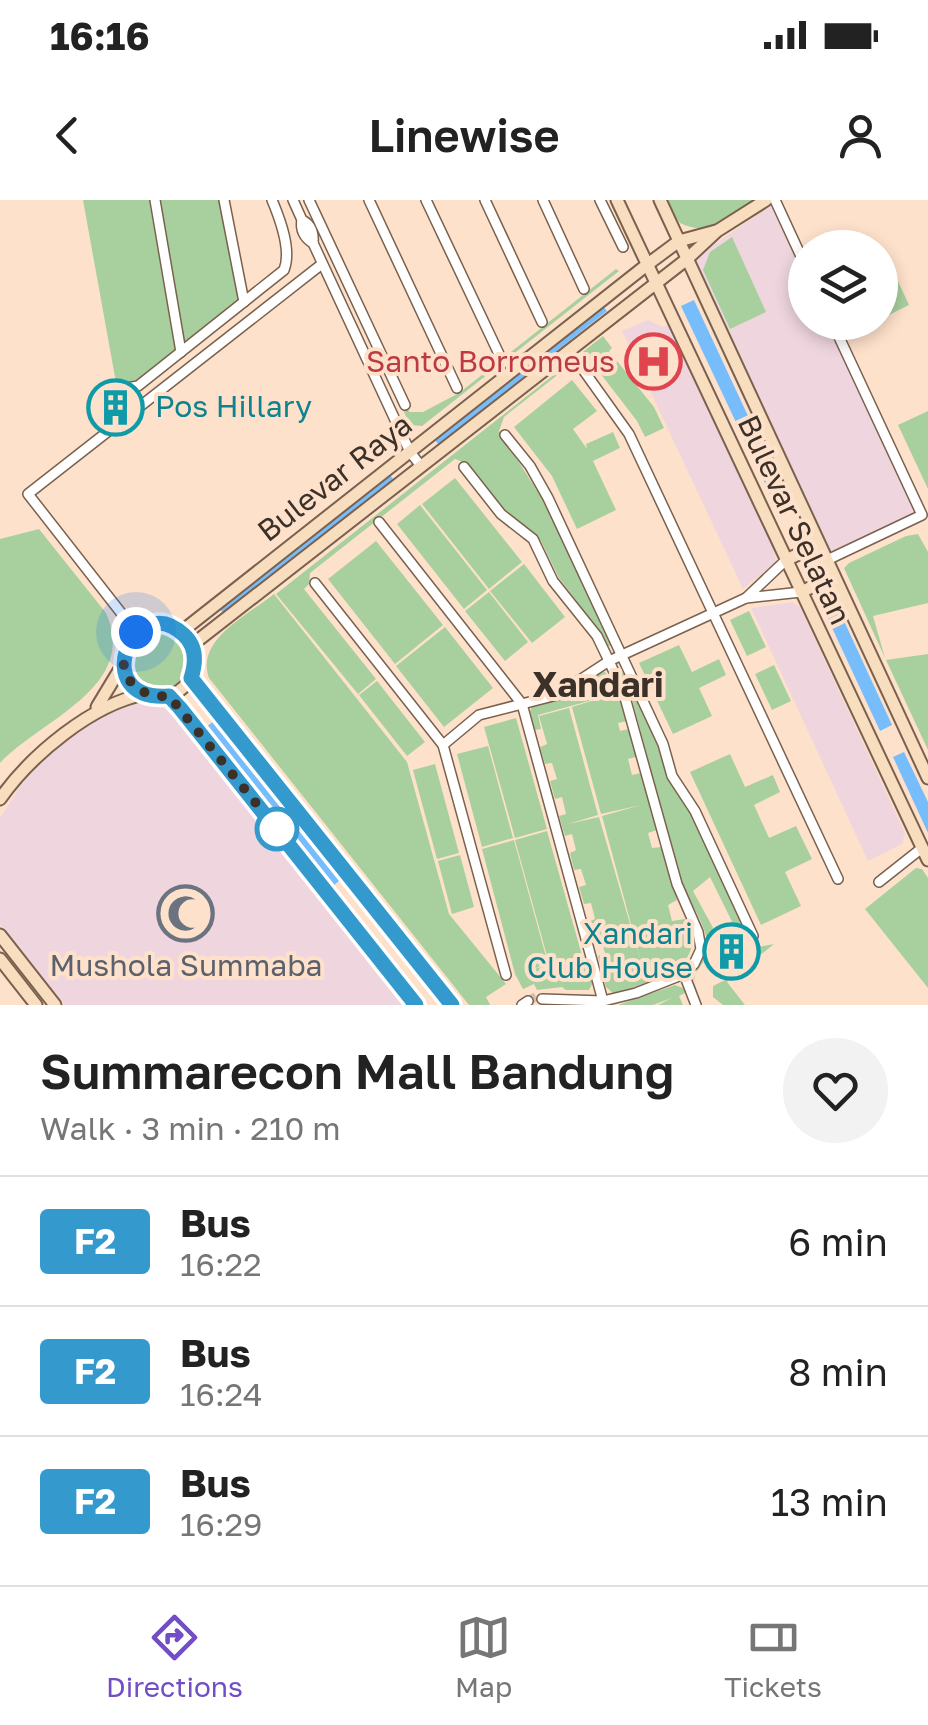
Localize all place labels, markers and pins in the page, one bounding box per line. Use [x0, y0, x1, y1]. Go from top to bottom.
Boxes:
hospital icon: Santo Borromeus [624, 332, 684, 392]
place label: Santo Borromeus [366, 343, 615, 379]
building icon: Pos Hillary [86, 377, 146, 437]
place label: Pos Hillary [155, 388, 312, 424]
unlabelled marker [256, 808, 298, 850]
mosque icon: Mushola Summaba [156, 884, 216, 944]
place label: Xandari Club House [527, 915, 693, 985]
building icon: Xandari Club House [702, 921, 762, 981]
place label: Mushola Summaba [49, 947, 323, 983]

